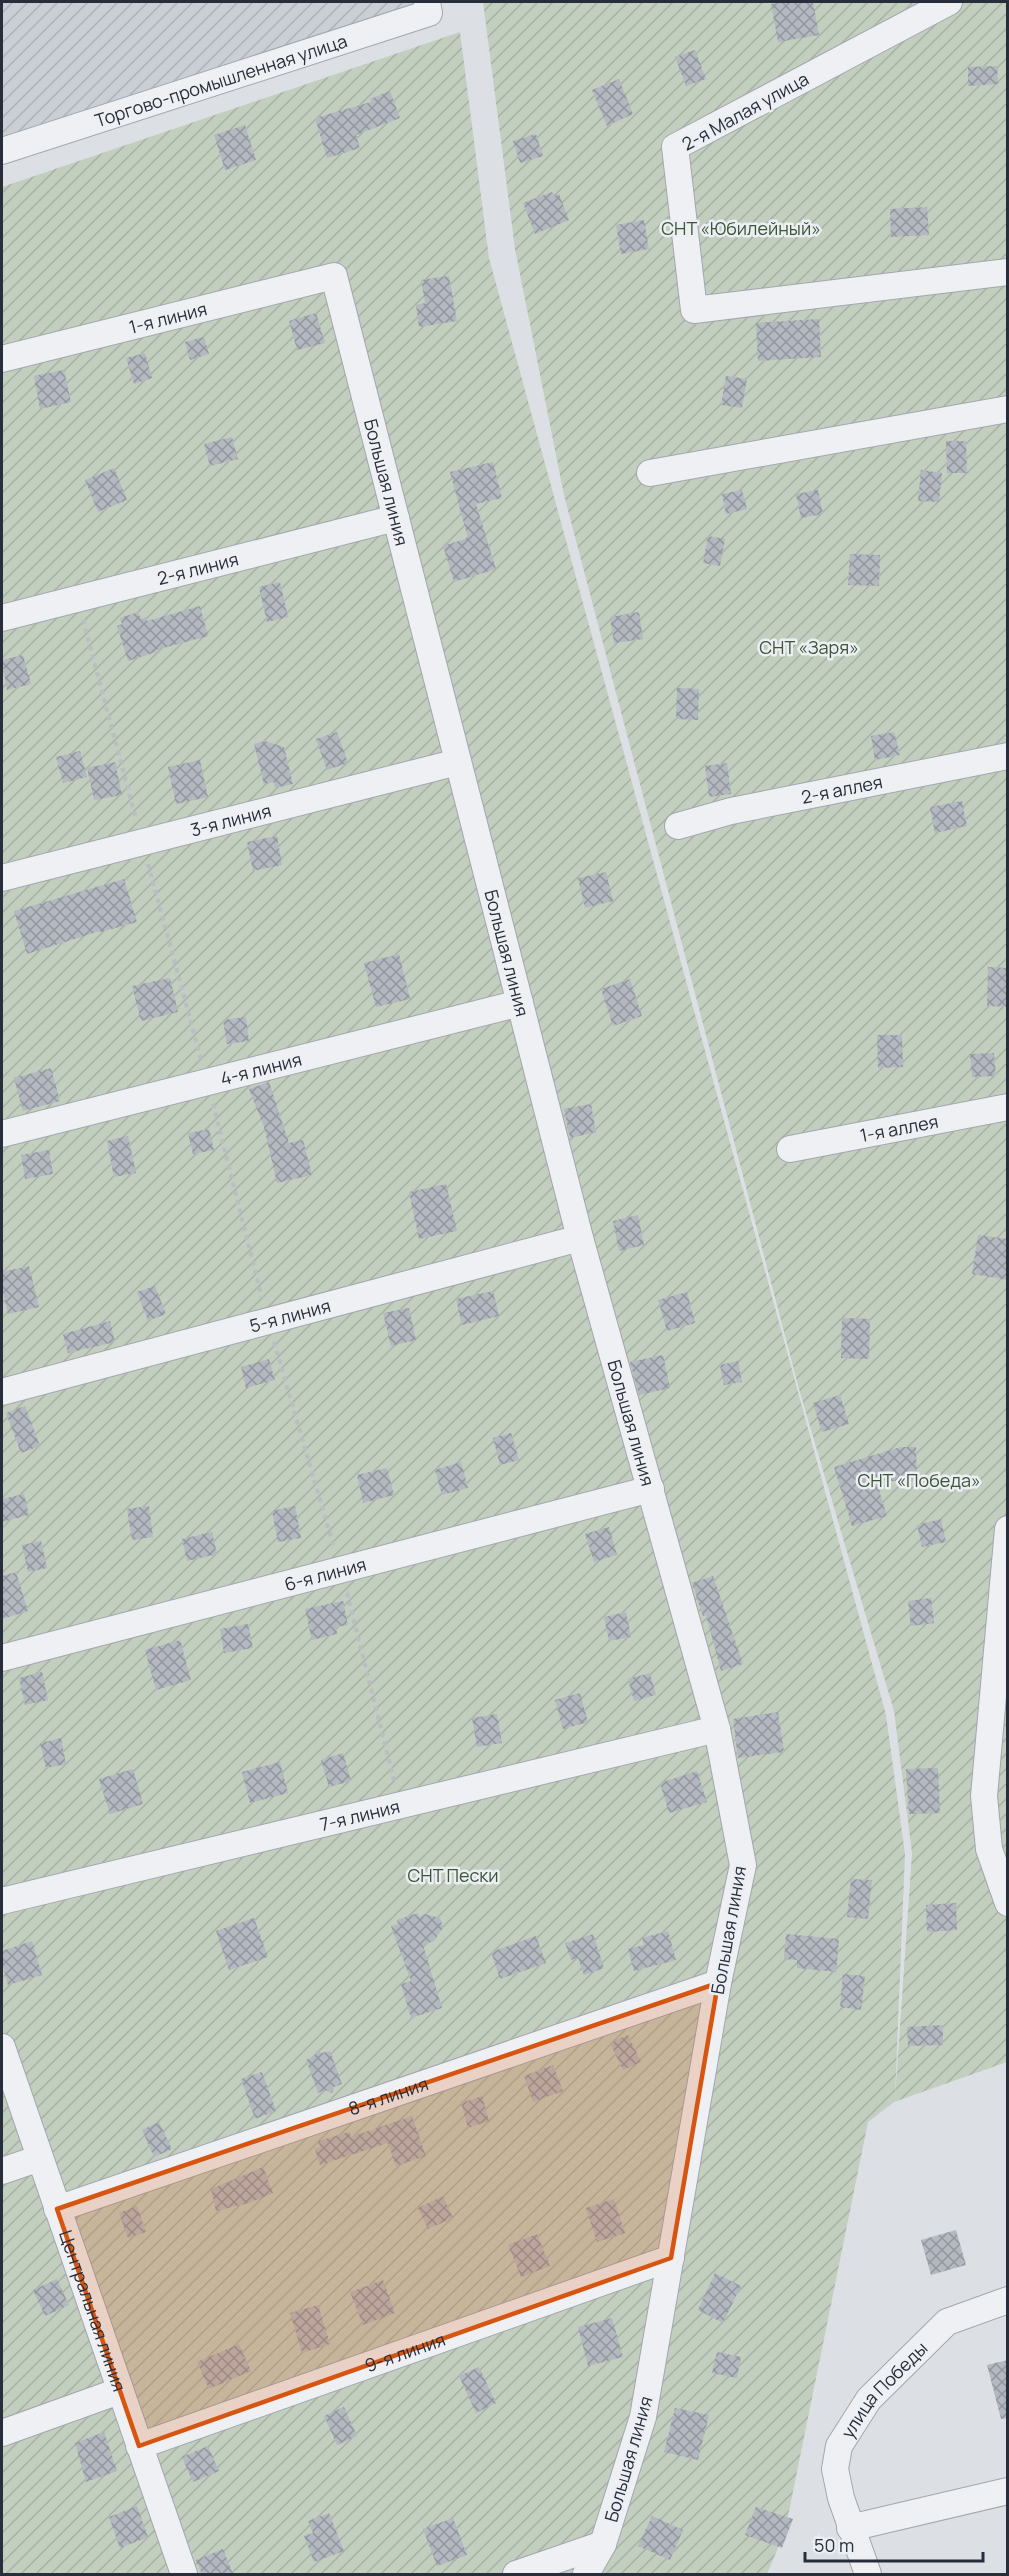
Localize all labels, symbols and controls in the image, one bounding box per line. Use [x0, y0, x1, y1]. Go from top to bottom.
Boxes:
street label: Торгово-промышленная улица [92, 28, 350, 132]
street label: 2-я Малая улица [677, 66, 813, 156]
park label: СНТ «Юбилейный» [661, 216, 821, 240]
street label: 1-я линия [126, 296, 209, 339]
street label: Большая линия [359, 416, 414, 548]
street label: 2-я линия [155, 546, 241, 590]
park label: СНТ «Заря» [759, 635, 859, 659]
street label: 2-я аллея [799, 769, 885, 809]
street label: 3-я линия [188, 798, 274, 842]
street label: Большая линия [479, 887, 535, 1019]
street label: 4-я линия [218, 1047, 304, 1090]
street label: 1-я аллея [858, 1109, 940, 1147]
street label: 5-я линия [247, 1293, 333, 1338]
street label: Большая линия [603, 1357, 661, 1489]
park label: СНТ «Победа» [857, 1468, 981, 1492]
street label: 6-я линия [282, 1552, 369, 1596]
street label: 7-я линия [317, 1794, 402, 1836]
park label: СНТ Пески [407, 1863, 499, 1887]
street label: Большая линия [705, 1864, 751, 1996]
street label: 8-я линия [345, 2071, 431, 2121]
street label: Центральная линия [54, 2227, 132, 2395]
street label: 9-я линия [361, 2327, 448, 2377]
street label: улица Победы [835, 2336, 932, 2443]
street label: Большая линия [599, 2393, 657, 2525]
scale bar [805, 2525, 984, 2563]
text: 50 m [814, 2533, 854, 2557]

